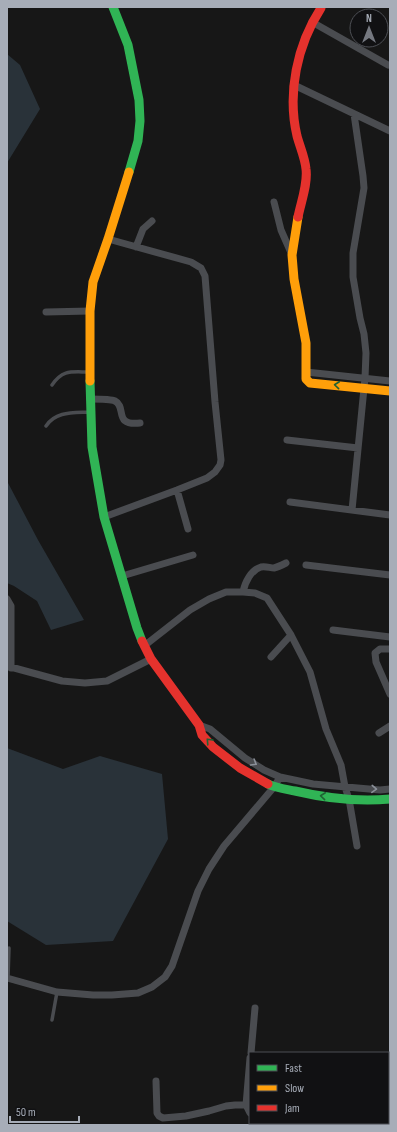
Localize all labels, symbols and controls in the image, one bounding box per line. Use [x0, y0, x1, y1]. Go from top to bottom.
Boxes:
north arrow [349, 8, 389, 48]
text: N [366, 12, 372, 25]
one-way arrow [334, 381, 340, 390]
one-way arrow [206, 739, 213, 746]
one-way arrow [250, 759, 257, 766]
one-way arrow [370, 785, 377, 794]
one-way arrow [320, 792, 326, 801]
legend [249, 1052, 389, 1124]
text: Fast [285, 1061, 302, 1076]
text: Slow [285, 1081, 304, 1096]
scale bar [10, 1098, 79, 1124]
text: Jam [284, 1101, 300, 1116]
text: 50 m [16, 1105, 36, 1120]

